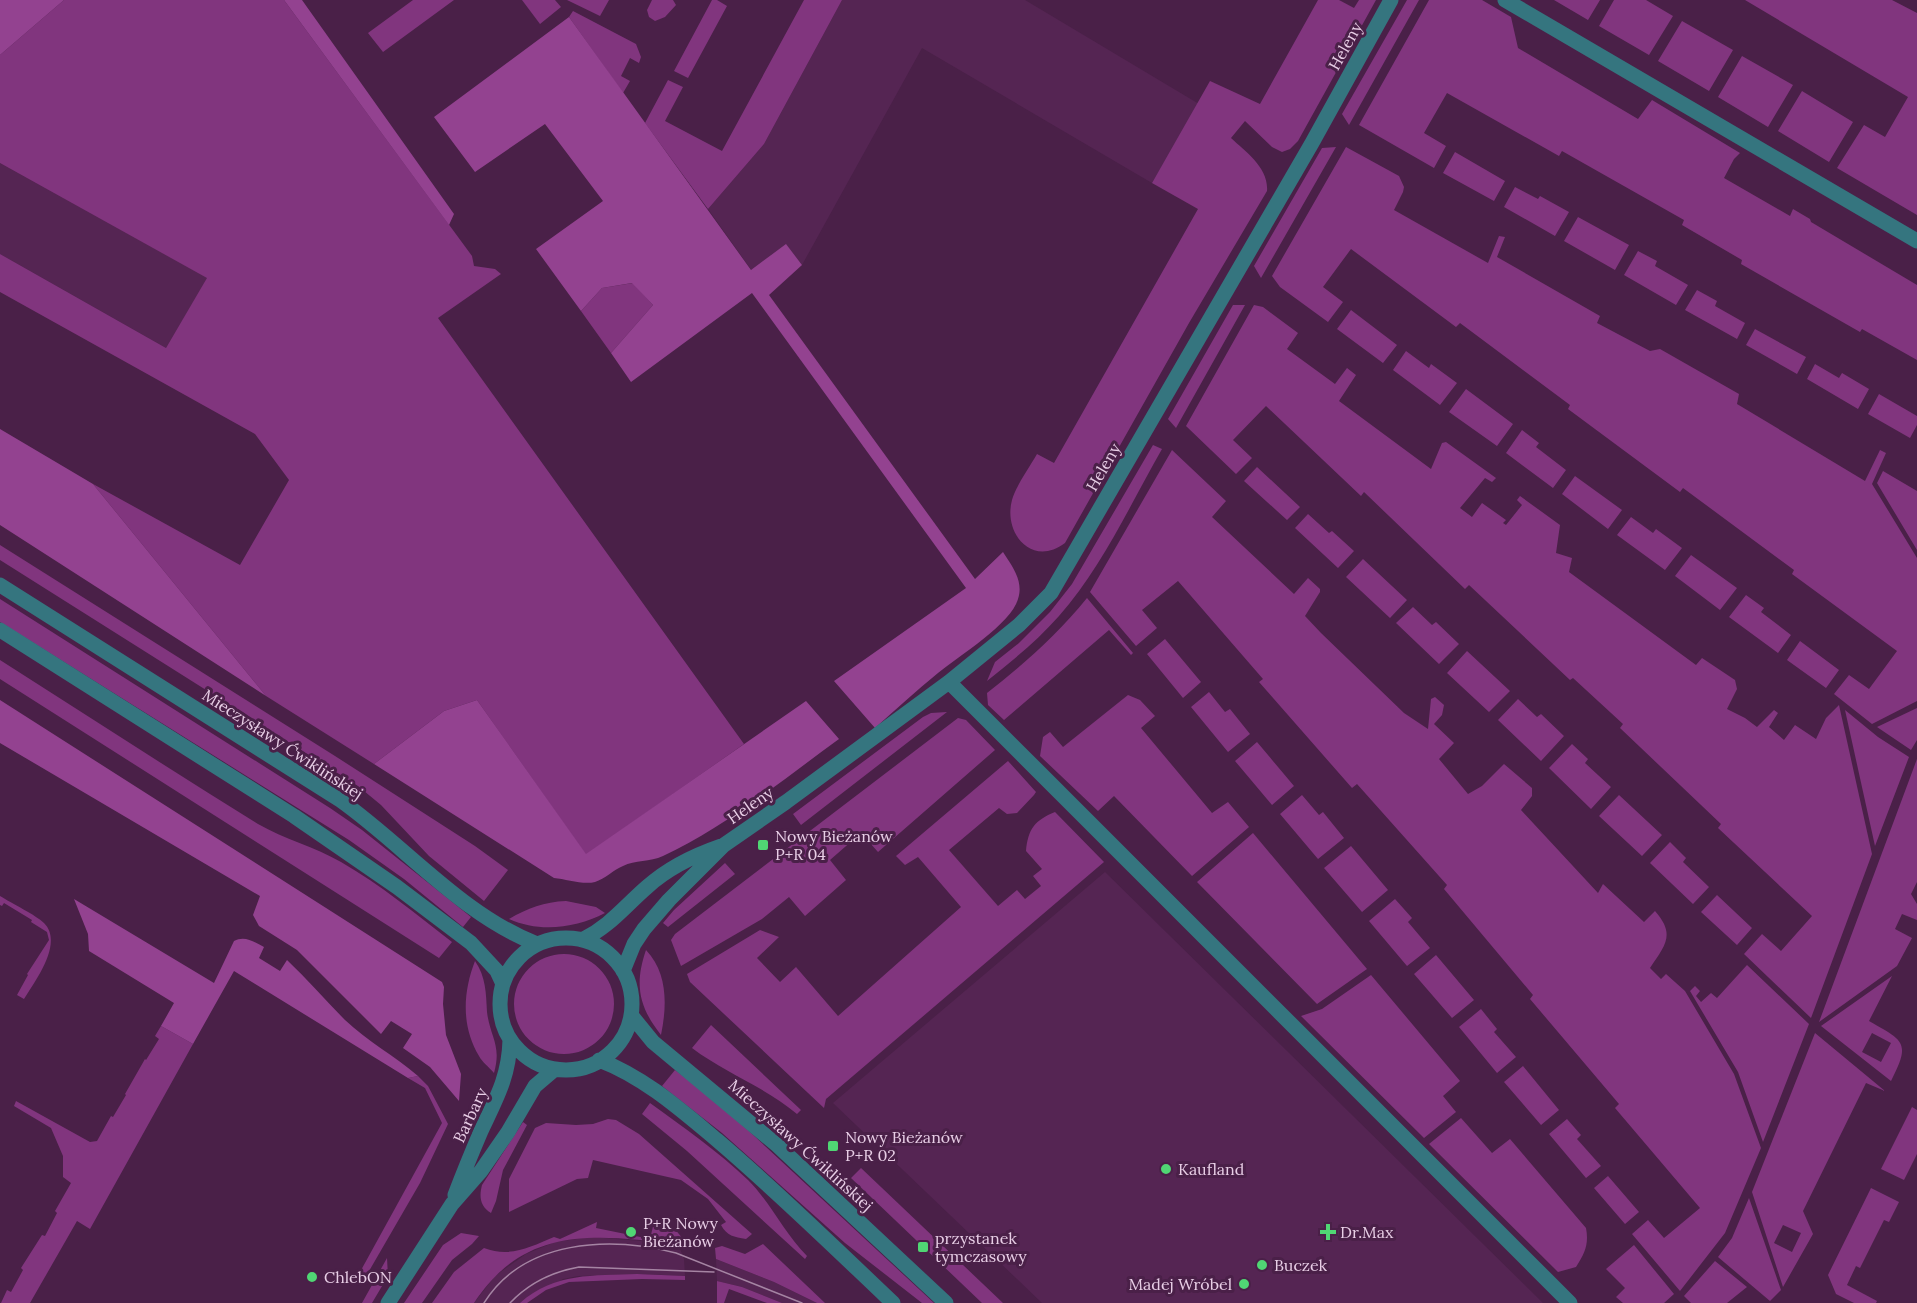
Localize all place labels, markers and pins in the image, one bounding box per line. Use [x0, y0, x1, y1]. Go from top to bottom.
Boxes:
place label: Nowy Bieżanów P+R 04 [775, 826, 893, 864]
marker: Nowy Bieżanów P+R 04 [756, 838, 770, 852]
place label: Nowy Bieżanów P+R 02 [845, 1127, 963, 1165]
marker: Nowy Bieżanów P+R 02 [826, 1139, 840, 1153]
place label: Kaufland [1178, 1159, 1245, 1179]
marker: Kaufland [1159, 1162, 1173, 1176]
place label: P+R Nowy Bieżanów [643, 1213, 718, 1251]
place label: Dr.Max [1340, 1222, 1394, 1242]
marker: P+R Nowy Bieżanów [624, 1225, 638, 1239]
marker: Dr.Max [1321, 1225, 1335, 1239]
place label: przystanek tymczasowy [935, 1228, 1027, 1266]
marker: przystanek tymczasowy [916, 1240, 930, 1254]
place label: Buczek [1274, 1255, 1328, 1275]
marker: Buczek [1255, 1258, 1269, 1272]
place label: ChlebON [324, 1267, 392, 1287]
marker: ChlebON [305, 1270, 319, 1284]
place label: Madej Wróbel [1128, 1274, 1232, 1294]
marker: Madej Wróbel [1237, 1277, 1251, 1291]

